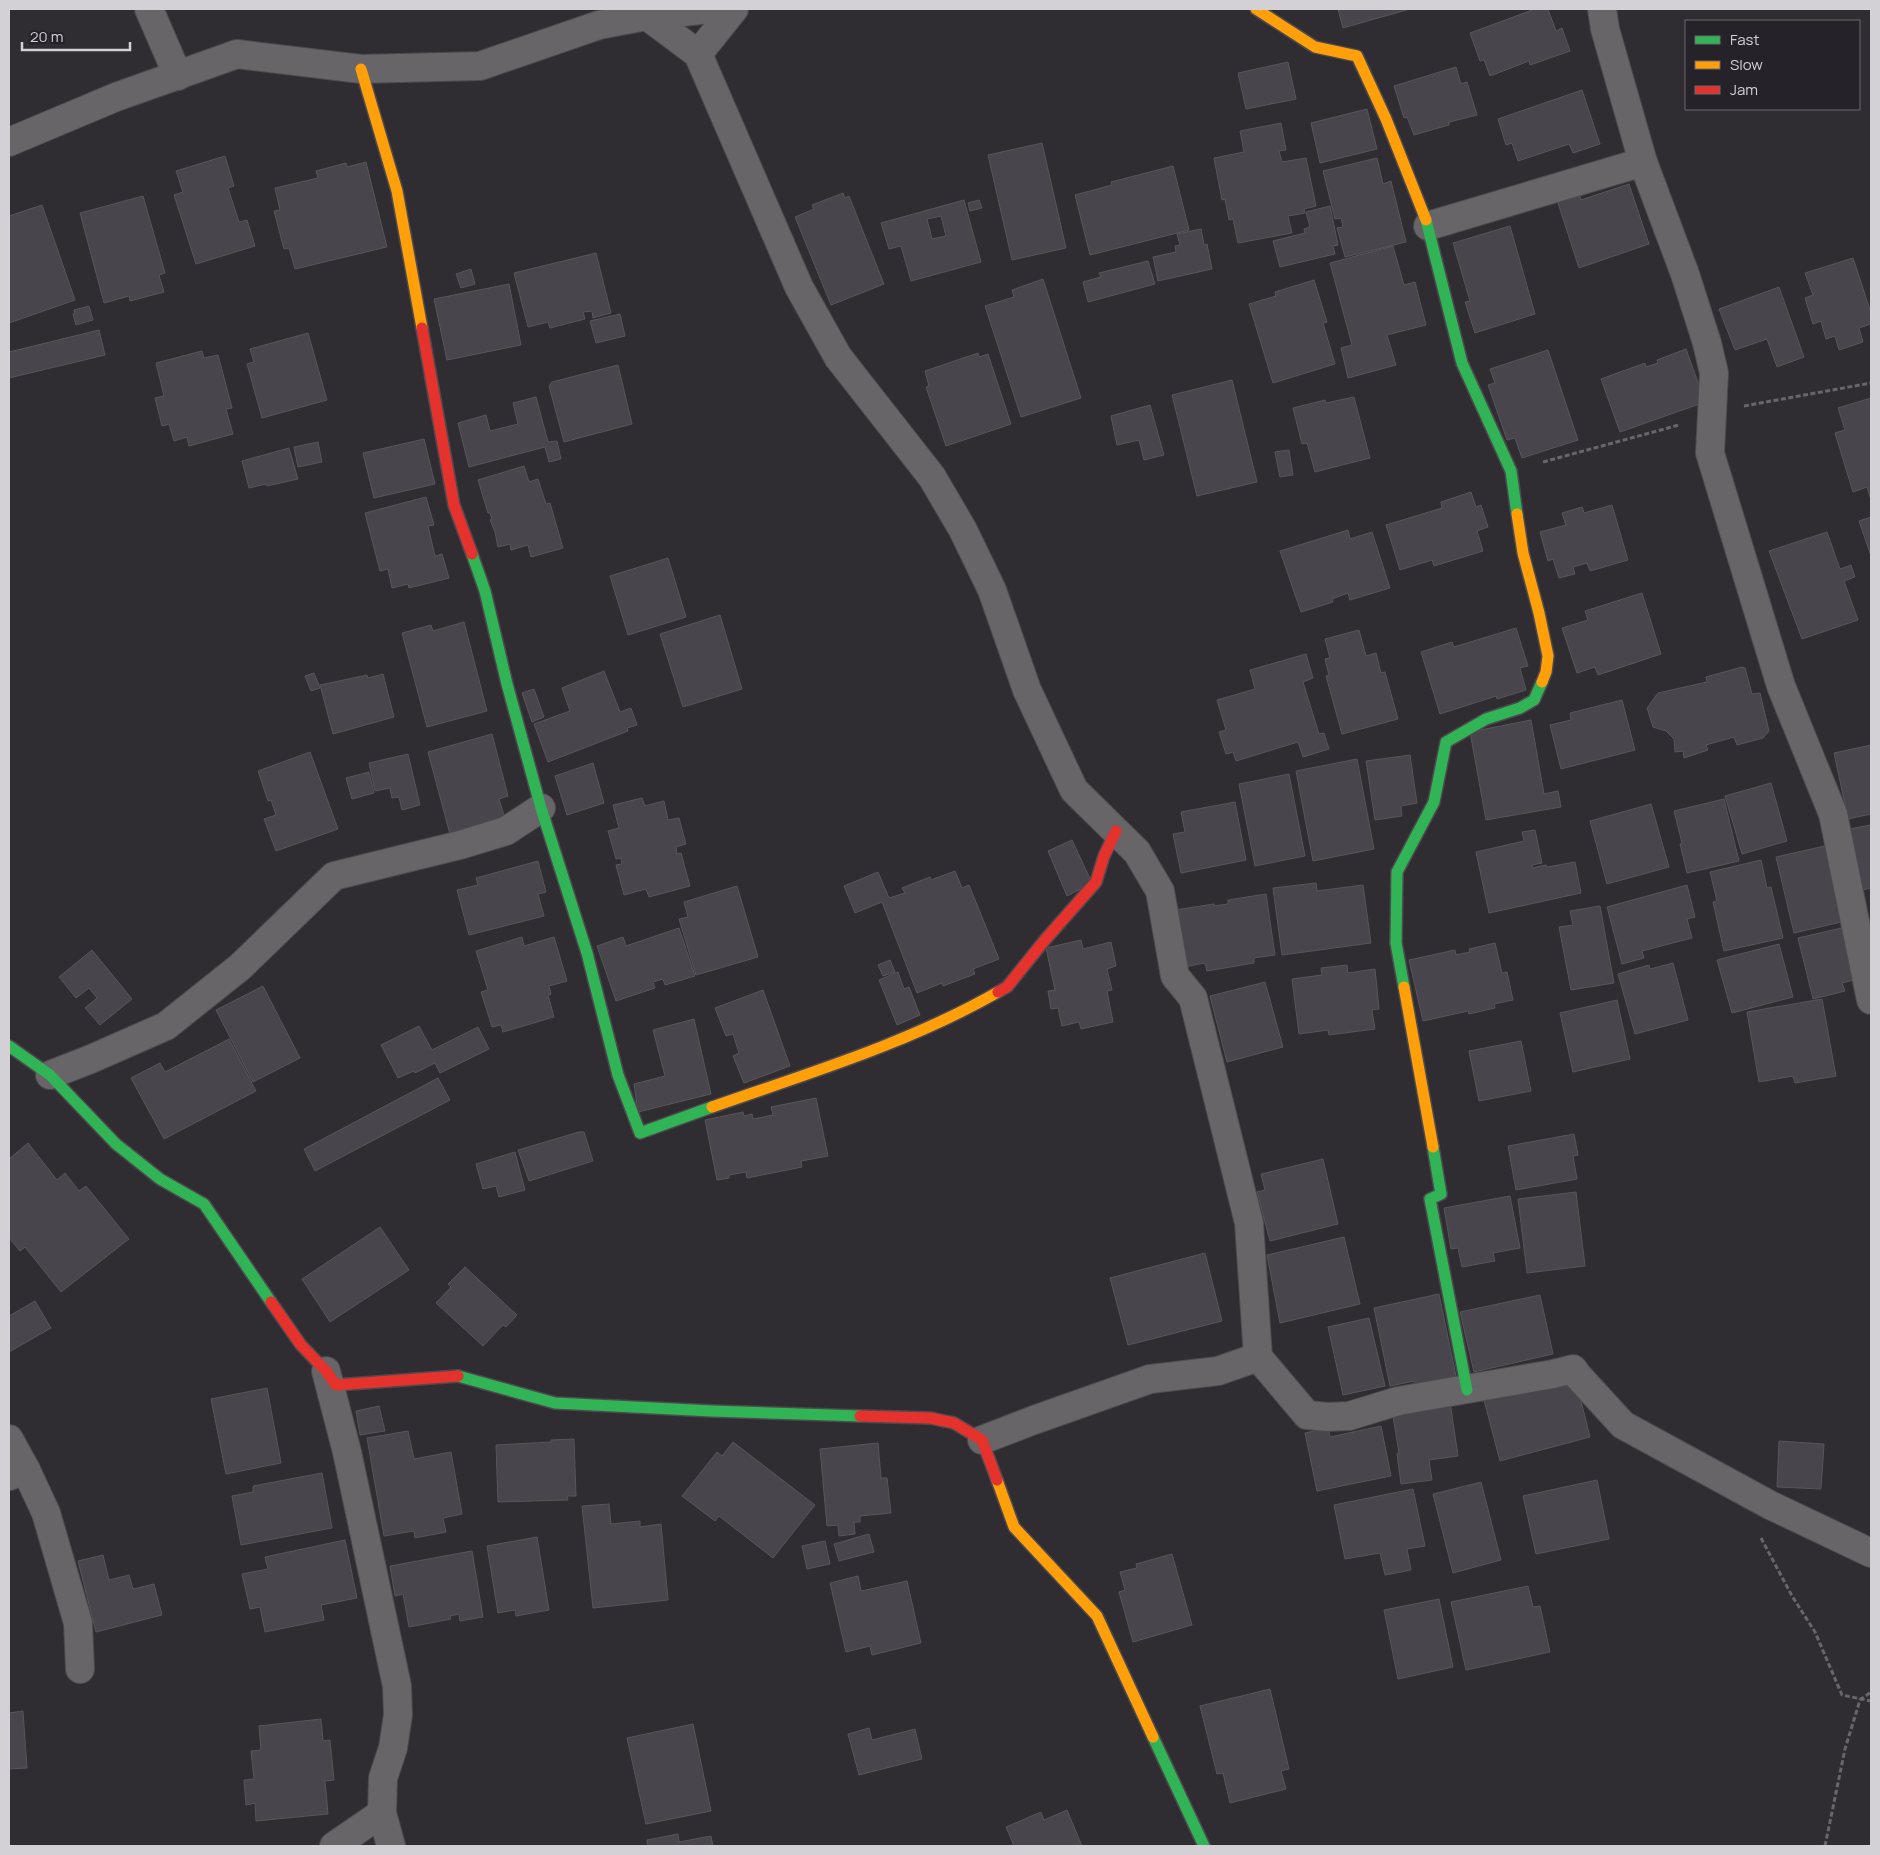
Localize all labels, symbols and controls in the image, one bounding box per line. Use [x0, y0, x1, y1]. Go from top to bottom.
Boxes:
scale bar [22, 20, 130, 52]
legend [1685, 20, 1860, 110]
text: 20 m [30, 26, 63, 47]
text: Fast [1730, 29, 1759, 50]
text: Slow [1730, 54, 1763, 75]
text: Jam [1730, 79, 1758, 100]

